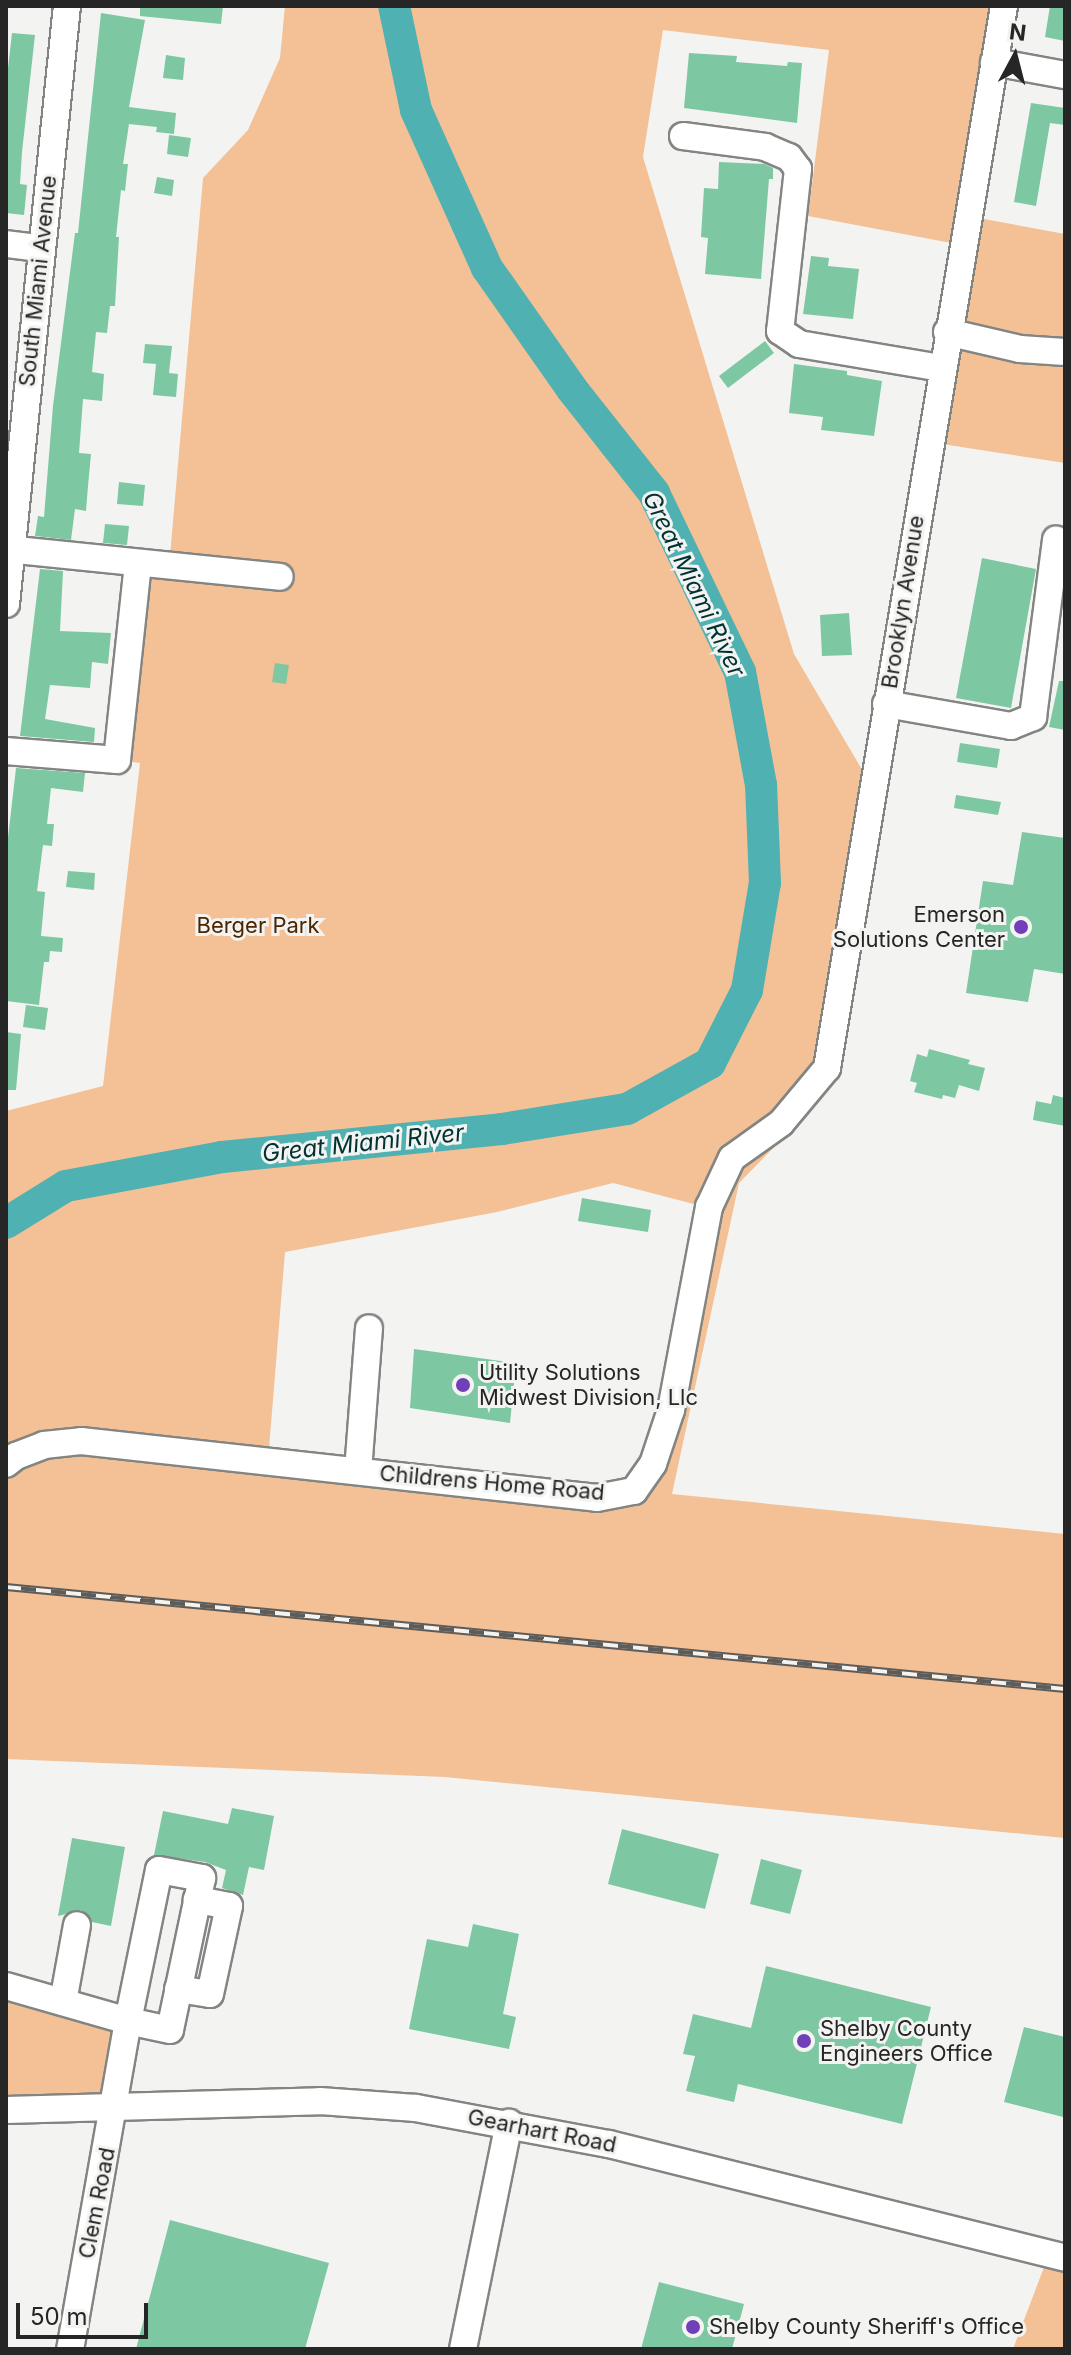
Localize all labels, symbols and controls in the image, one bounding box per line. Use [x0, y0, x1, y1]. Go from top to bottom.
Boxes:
north arrow [975, 16, 1055, 96]
text: N [1008, 18, 1028, 46]
street label: South Miami Avenue [14, 174, 62, 388]
water label: Great Miami River [637, 487, 751, 681]
street label: Brooklyn Avenue [876, 513, 930, 691]
place label: Emerson Solutions Center [833, 901, 1005, 952]
park label: Berger Park [196, 913, 320, 939]
marker: Emerson Solutions Center [1012, 918, 1030, 936]
water label: Great Miami River [261, 1118, 465, 1168]
place label: Utility Solutions Midwest Division, Llc [479, 1359, 698, 1410]
marker: Utility Solutions Midwest Division, Llc [454, 1376, 472, 1394]
street label: Childrens Home Road [378, 1460, 606, 1506]
place label: Shelby County Engineers Office [820, 2015, 993, 2066]
marker: Shelby County Engineers Office [795, 2032, 813, 2050]
street label: Gearhart Road [465, 2104, 619, 2158]
street label: Clem Road [73, 2145, 121, 2261]
scale bar [20, 2287, 152, 2337]
text: 50 m [30, 2302, 88, 2331]
place label: Shelby County Sheriff's Office [709, 2314, 1024, 2340]
marker: Shelby County Sheriff's Office [684, 2318, 702, 2336]

